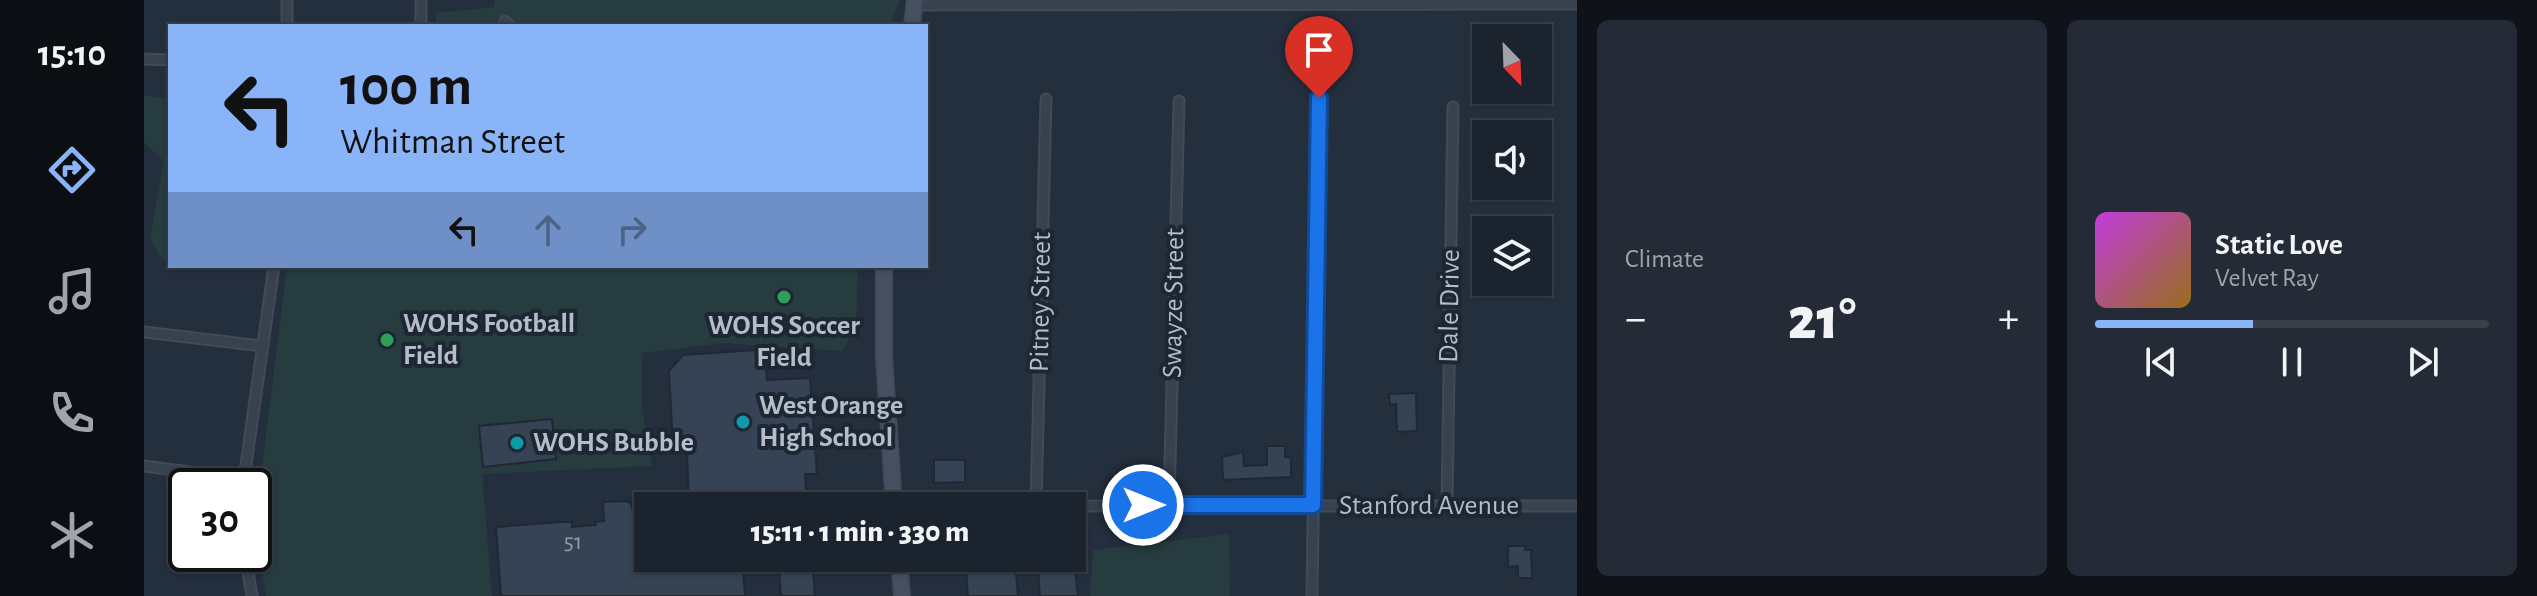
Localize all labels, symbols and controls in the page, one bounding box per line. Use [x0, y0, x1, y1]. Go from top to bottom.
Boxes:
pin [1285, 16, 1353, 98]
north arrow [1472, 24, 1552, 104]
map controls [1472, 24, 1552, 296]
icon: arrive [1297, 28, 1341, 72]
text: 15:10 [38, 36, 106, 72]
icon: left [208, 56, 312, 160]
text: 100 m [340, 59, 472, 115]
button: sound [1472, 120, 1552, 200]
text: Whitman Street [340, 124, 565, 160]
icon: directions [44, 142, 100, 198]
icon: left [442, 208, 486, 252]
icon: ahead [526, 208, 570, 252]
icon: right [610, 208, 654, 252]
button: layers [1472, 216, 1552, 296]
street label: Swayze Street [1159, 228, 1189, 378]
text: Static Love [2215, 230, 2343, 260]
street label: Pitney Street [1026, 232, 1056, 372]
text: Climate [1625, 246, 1704, 272]
street label: Dale Drive [1435, 249, 1465, 363]
icon: music [44, 263, 100, 319]
text: Velvet Ray [2215, 265, 2319, 291]
marker: WOHS Soccer Field [775, 288, 793, 306]
text: 21° [1788, 290, 1856, 350]
text: − [1625, 297, 1646, 341]
text: + [1998, 297, 2019, 341]
place label: WOHS Football Field [403, 310, 575, 370]
place label: WOHS Soccer Field [708, 312, 860, 372]
marker: WOHS Football Field [378, 331, 396, 349]
icon: previous [2139, 340, 2183, 384]
icon: pause [2270, 340, 2314, 384]
icon: next [2401, 340, 2445, 384]
icon: phone [44, 385, 100, 441]
place label: West Orange High School [759, 392, 903, 452]
marker: West Orange High School [734, 413, 752, 431]
place label: WOHS Bubble [533, 429, 694, 457]
marker: WOHS Bubble [508, 434, 526, 452]
position arrow [1101, 463, 1185, 547]
speed limit sign: 30 [168, 468, 272, 572]
street label: Stanford Avenue [1339, 492, 1519, 520]
icon: climate [44, 507, 100, 563]
text: 15:11 · 1 min · 330 m [751, 517, 969, 547]
house number: 51 [564, 530, 582, 554]

